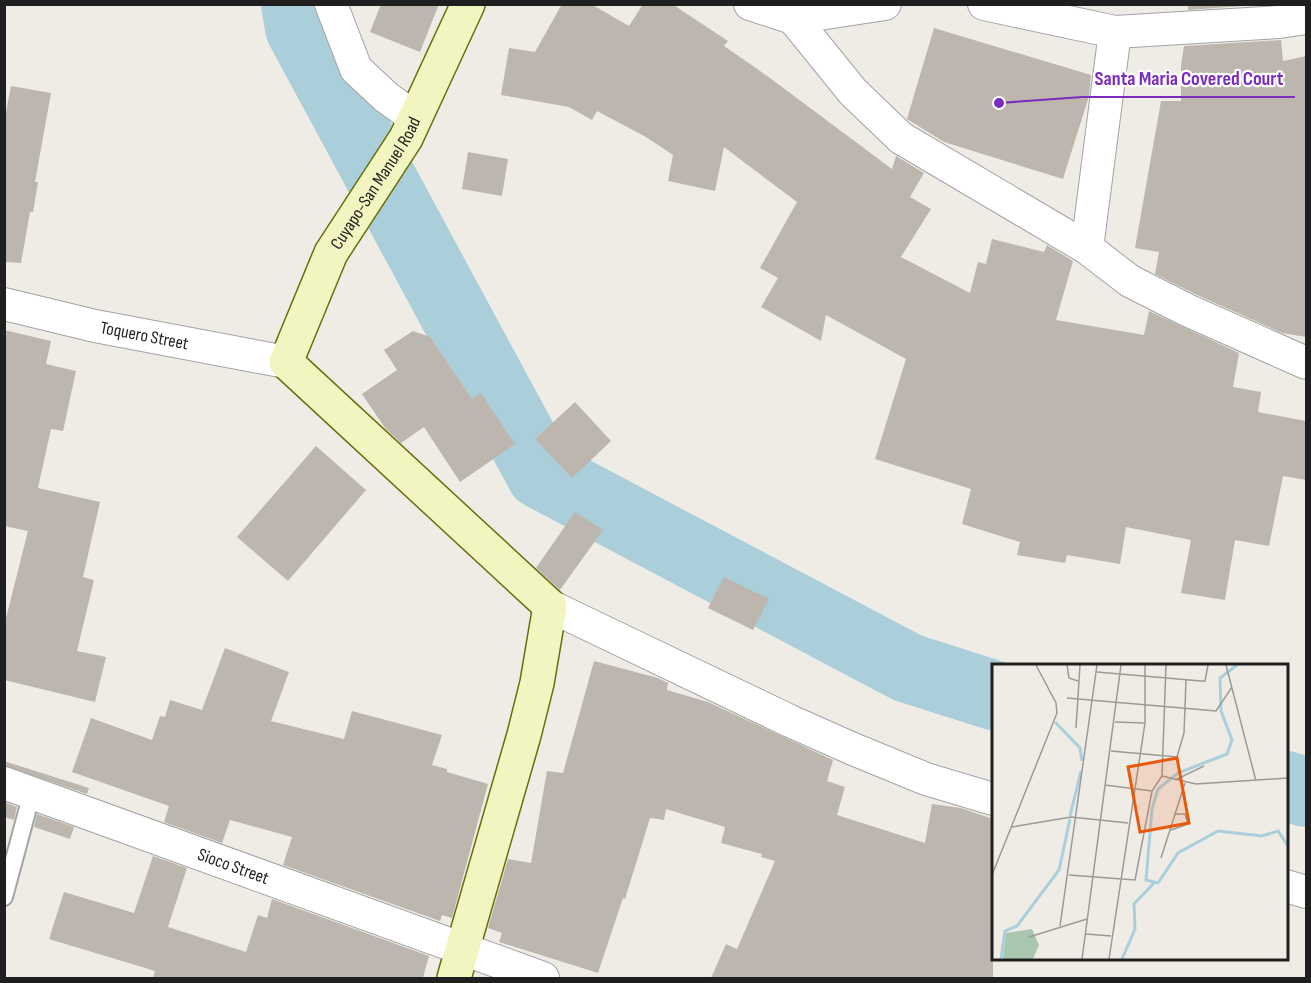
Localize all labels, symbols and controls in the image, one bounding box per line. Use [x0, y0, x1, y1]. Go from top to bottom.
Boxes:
callout: Santa Maria Covered Court [1082, 59, 1295, 97]
text: Santa Maria Covered Court [1095, 67, 1284, 91]
street label: Cuyapo-San Manuel Road [326, 113, 425, 253]
street label: Toquero Street [99, 317, 191, 354]
inset map [992, 664, 1287, 959]
street label: Sioco Street [195, 844, 272, 889]

